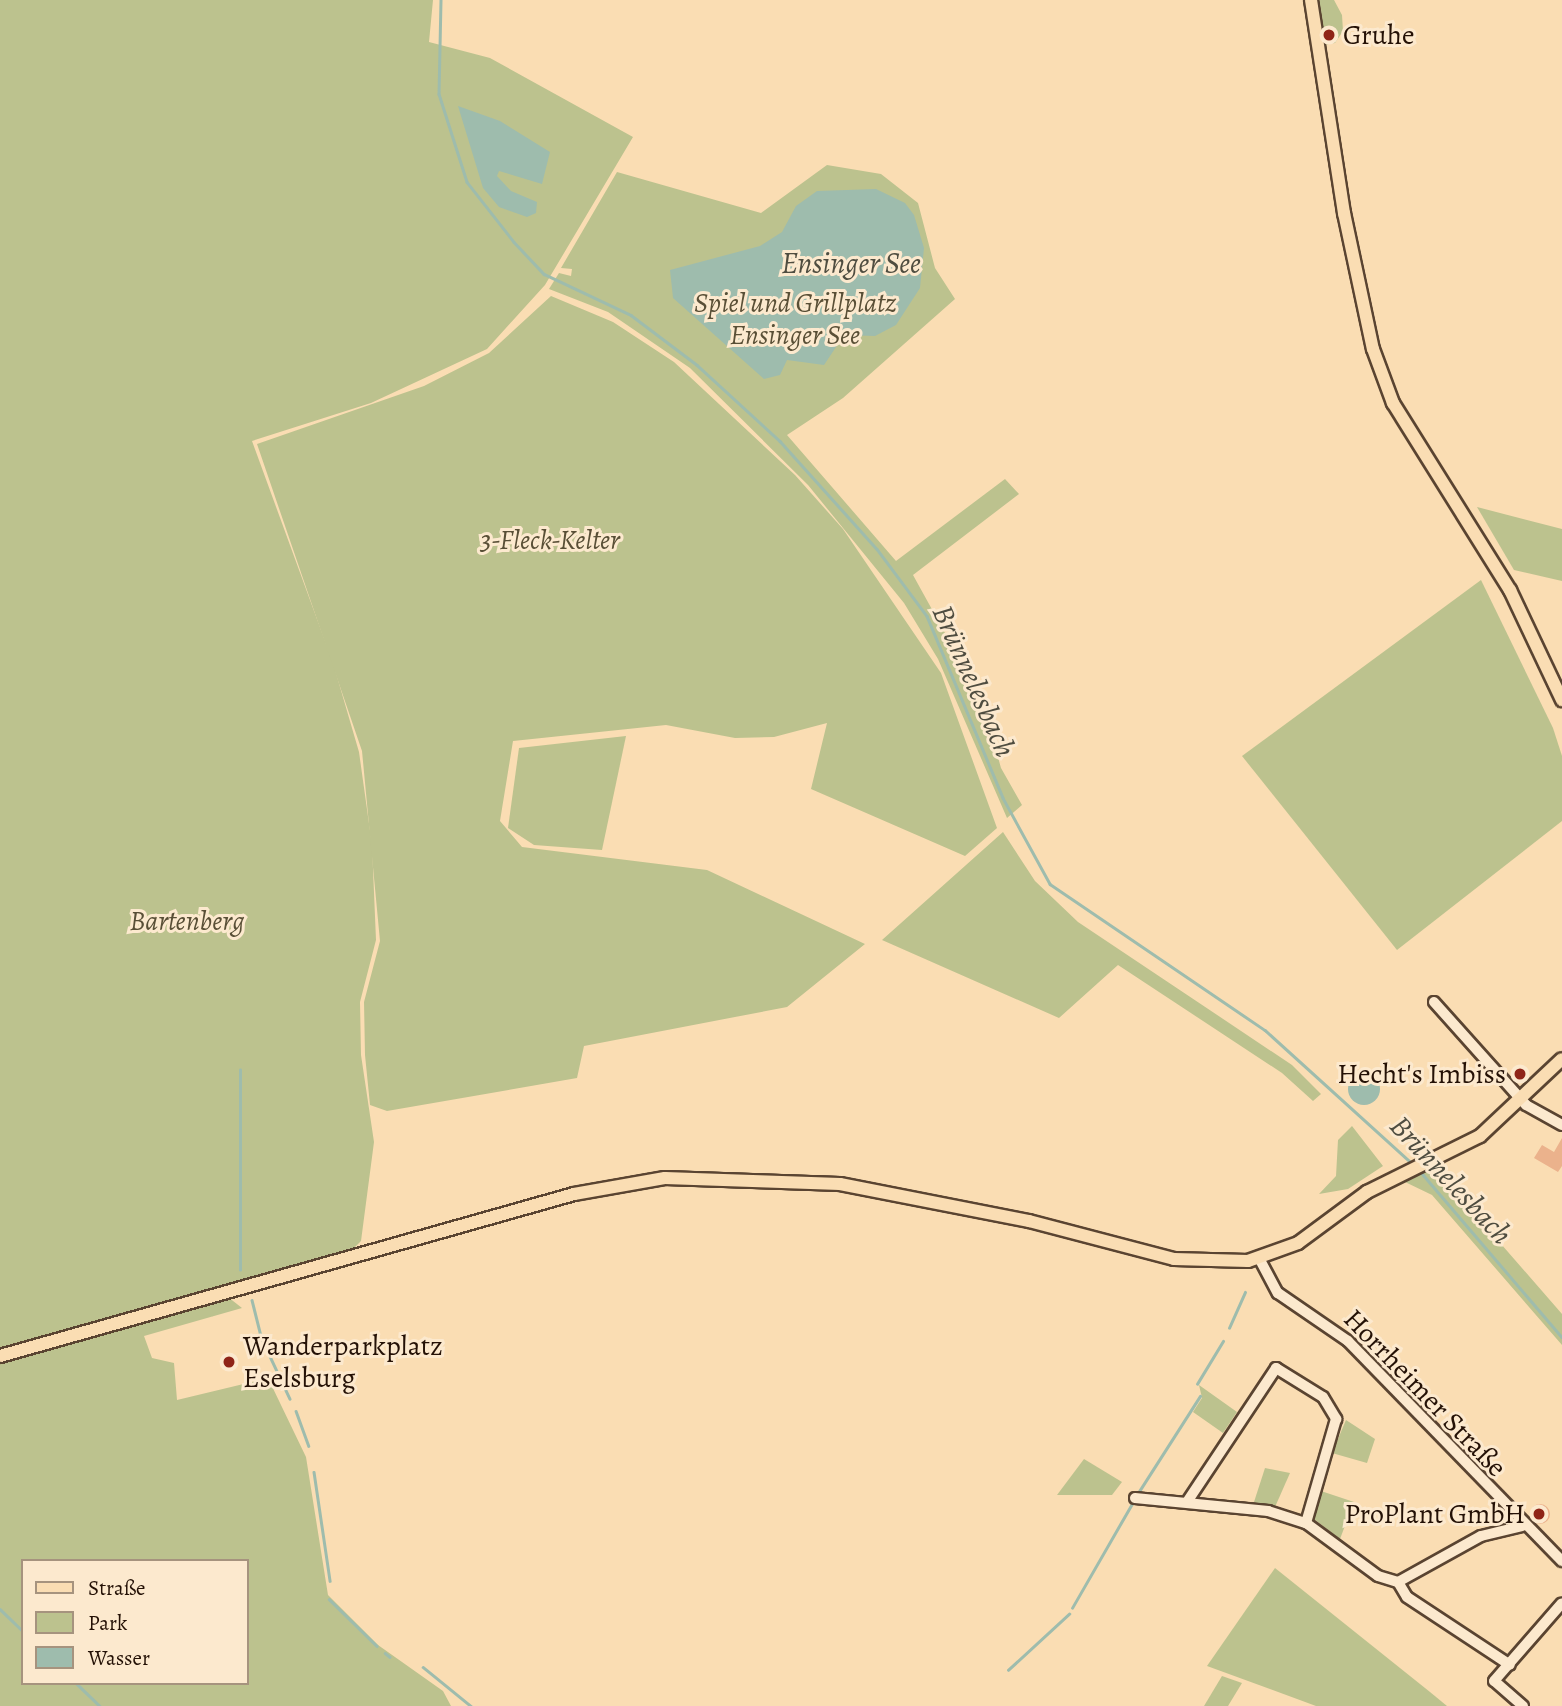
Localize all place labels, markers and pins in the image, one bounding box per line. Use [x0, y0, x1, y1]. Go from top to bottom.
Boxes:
place label: Gruhe [1343, 18, 1414, 52]
marker: Gruhe [1321, 27, 1337, 43]
place label: Hecht's Imbiss [1337, 1057, 1506, 1091]
marker: Hecht's Imbiss [1512, 1066, 1528, 1082]
place label: Wanderparkplatz Eselsburg [243, 1329, 443, 1395]
marker: Wanderparkplatz Eselsburg [221, 1354, 237, 1370]
place label: ProPlant GmbH [1344, 1497, 1525, 1531]
marker: ProPlant GmbH [1531, 1506, 1547, 1522]

